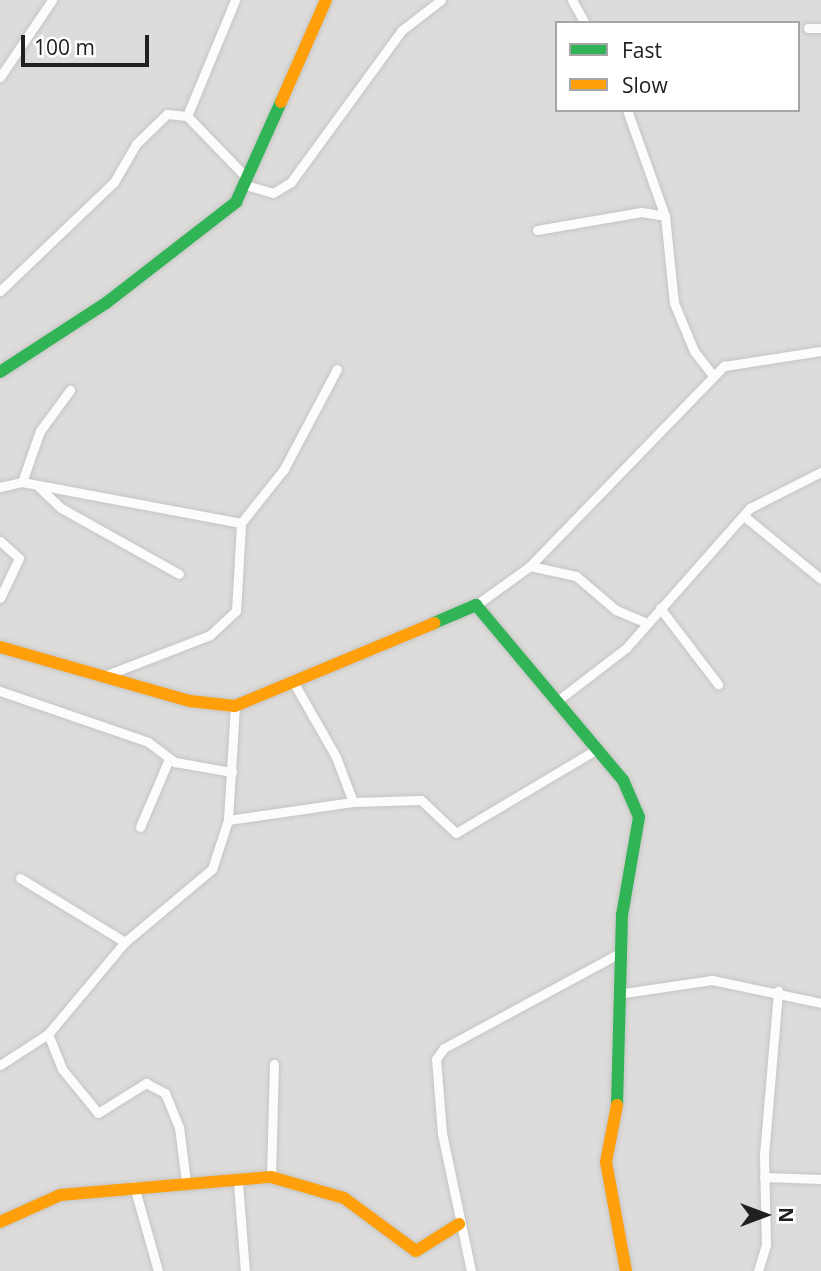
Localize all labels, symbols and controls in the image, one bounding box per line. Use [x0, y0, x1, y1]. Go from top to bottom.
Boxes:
scale bar [24, 21, 152, 65]
legend [555, 21, 800, 112]
text: 100 m [34, 33, 95, 61]
text: Fast [622, 36, 662, 64]
text: Slow [622, 71, 668, 99]
north arrow [730, 1180, 800, 1250]
text: N [773, 1207, 799, 1223]

